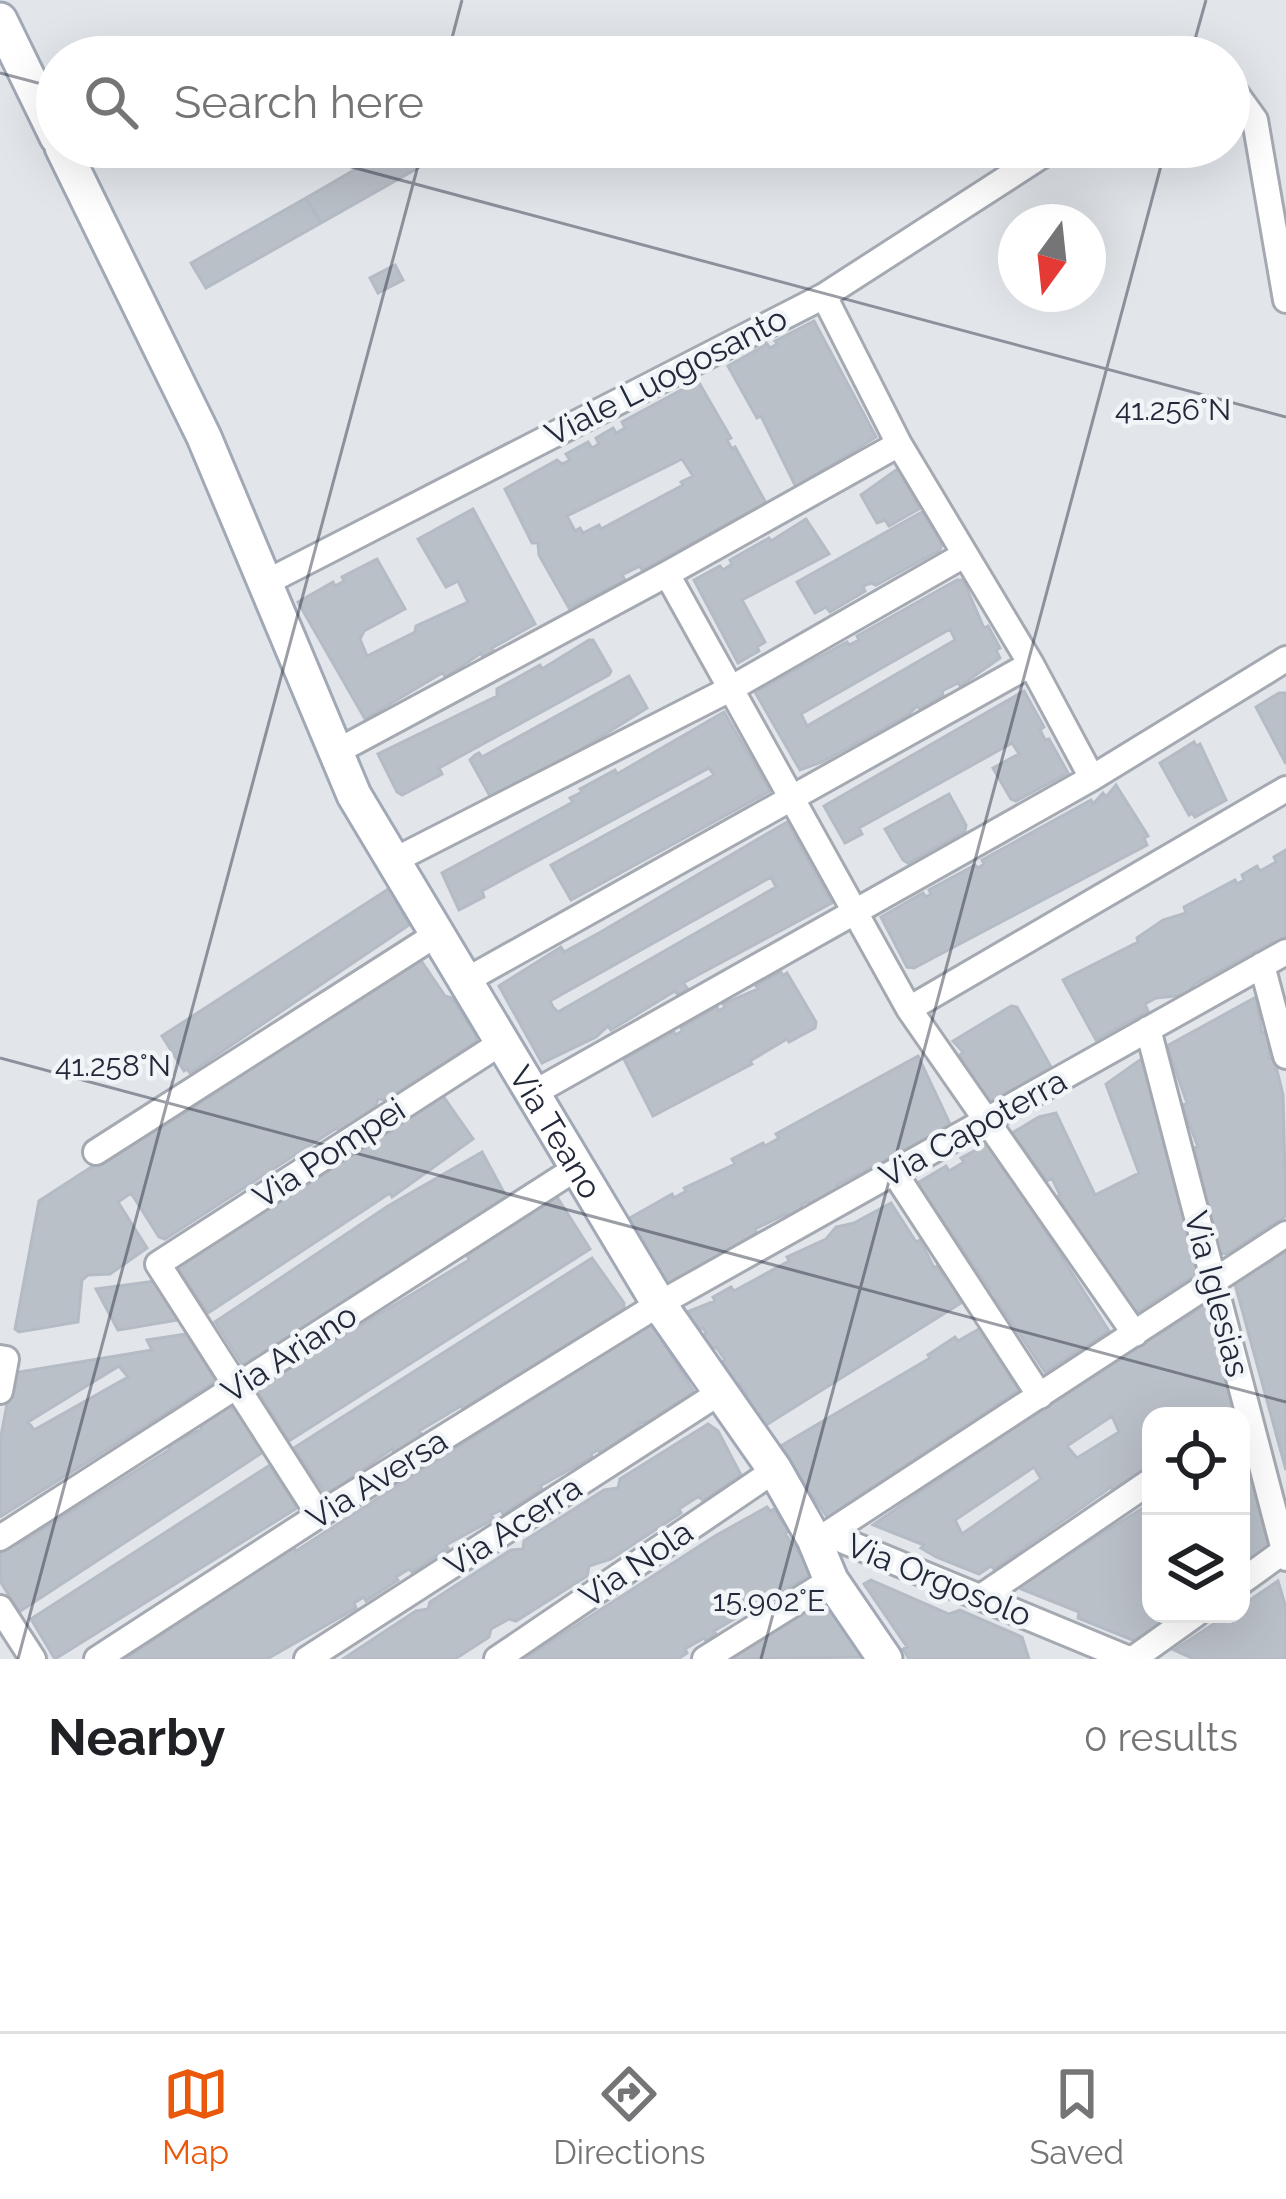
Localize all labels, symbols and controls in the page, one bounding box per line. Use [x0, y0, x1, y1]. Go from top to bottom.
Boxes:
search box [36, 36, 1250, 168]
icon: search [78, 69, 144, 135]
text: Search here [174, 76, 424, 129]
north arrow [998, 204, 1106, 312]
street label: Viale Luogosanto [539, 298, 793, 454]
text: 41.256°N [1115, 392, 1231, 427]
text: 41.258°N [55, 1048, 171, 1083]
street label: Via Teano [501, 1059, 611, 1205]
street label: Via Capoterra [873, 1061, 1073, 1195]
street label: Via Pompei [246, 1090, 412, 1216]
street label: Via Iglesias [1176, 1207, 1258, 1381]
street label: Via Ariano [214, 1295, 364, 1411]
map controls [1142, 1407, 1250, 1623]
button: locate [1142, 1407, 1250, 1515]
street label: Via Aversa [300, 1421, 454, 1537]
street label: Via Acerra [437, 1467, 589, 1585]
street label: Via Nola [572, 1512, 700, 1616]
button: layers [1142, 1515, 1250, 1623]
street label: Via Orgosolo [841, 1525, 1037, 1635]
text: 15.902°E [713, 1583, 825, 1618]
text: Nearby [48, 1707, 225, 1767]
text: 0 results [1084, 1714, 1238, 1760]
tab: Map [162, 2061, 229, 2172]
tab: Directions [553, 2061, 706, 2172]
tab: Saved [1030, 2061, 1124, 2172]

